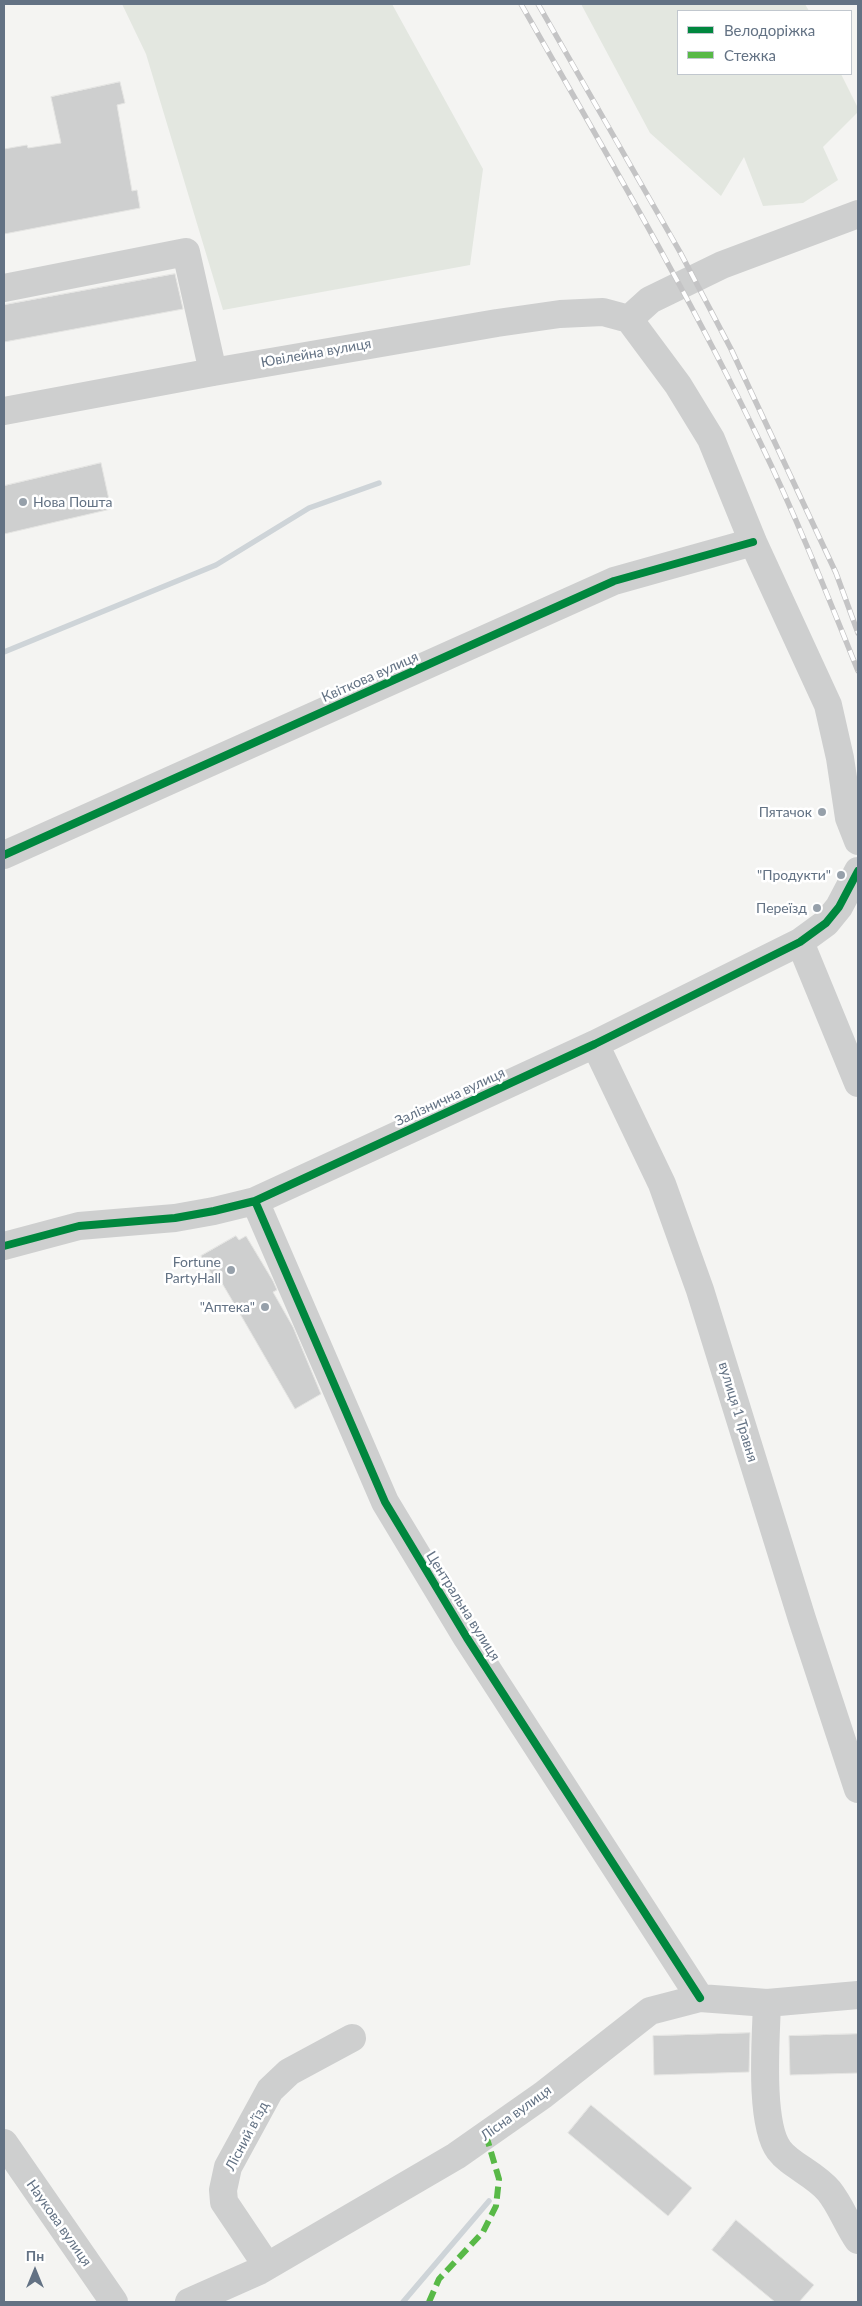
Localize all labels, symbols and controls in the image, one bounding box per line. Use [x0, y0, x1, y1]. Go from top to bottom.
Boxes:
legend [677, 10, 852, 75]
text: Велодоріжка [724, 21, 815, 39]
text: Стежка [724, 46, 776, 64]
street label: Ювілейна вулиця [259, 335, 373, 371]
place label: Нова Пошта [33, 494, 112, 510]
marker: Нова Пошта [17, 496, 29, 508]
street label: Квіткова вулиця [319, 648, 421, 706]
place label: Пятачок [759, 804, 812, 820]
marker: Пятачок [816, 806, 828, 818]
place label: "Продукти" [757, 867, 831, 883]
marker: "Продукти" [835, 869, 847, 881]
place label: Переїзд [756, 900, 807, 916]
marker: Переїзд [811, 902, 823, 914]
street label: Залізнична вулиця [392, 1064, 508, 1130]
place label: Fortune PartyHall [165, 1254, 221, 1286]
marker: Fortune PartyHall [225, 1264, 237, 1276]
place label: "Аптека" [200, 1299, 255, 1315]
marker: "Аптека" [259, 1301, 271, 1313]
street label: вулиця 1 Травня [715, 1360, 761, 1464]
street label: Центральна вулиця [423, 1548, 503, 1664]
street label: Лісна вулиця [477, 2082, 555, 2144]
street label: Лісний в’їзд [222, 2098, 272, 2174]
street label: Наукова вулиця [23, 2176, 95, 2270]
north arrow [10, 2246, 60, 2296]
text: Пн [26, 2247, 44, 2264]

